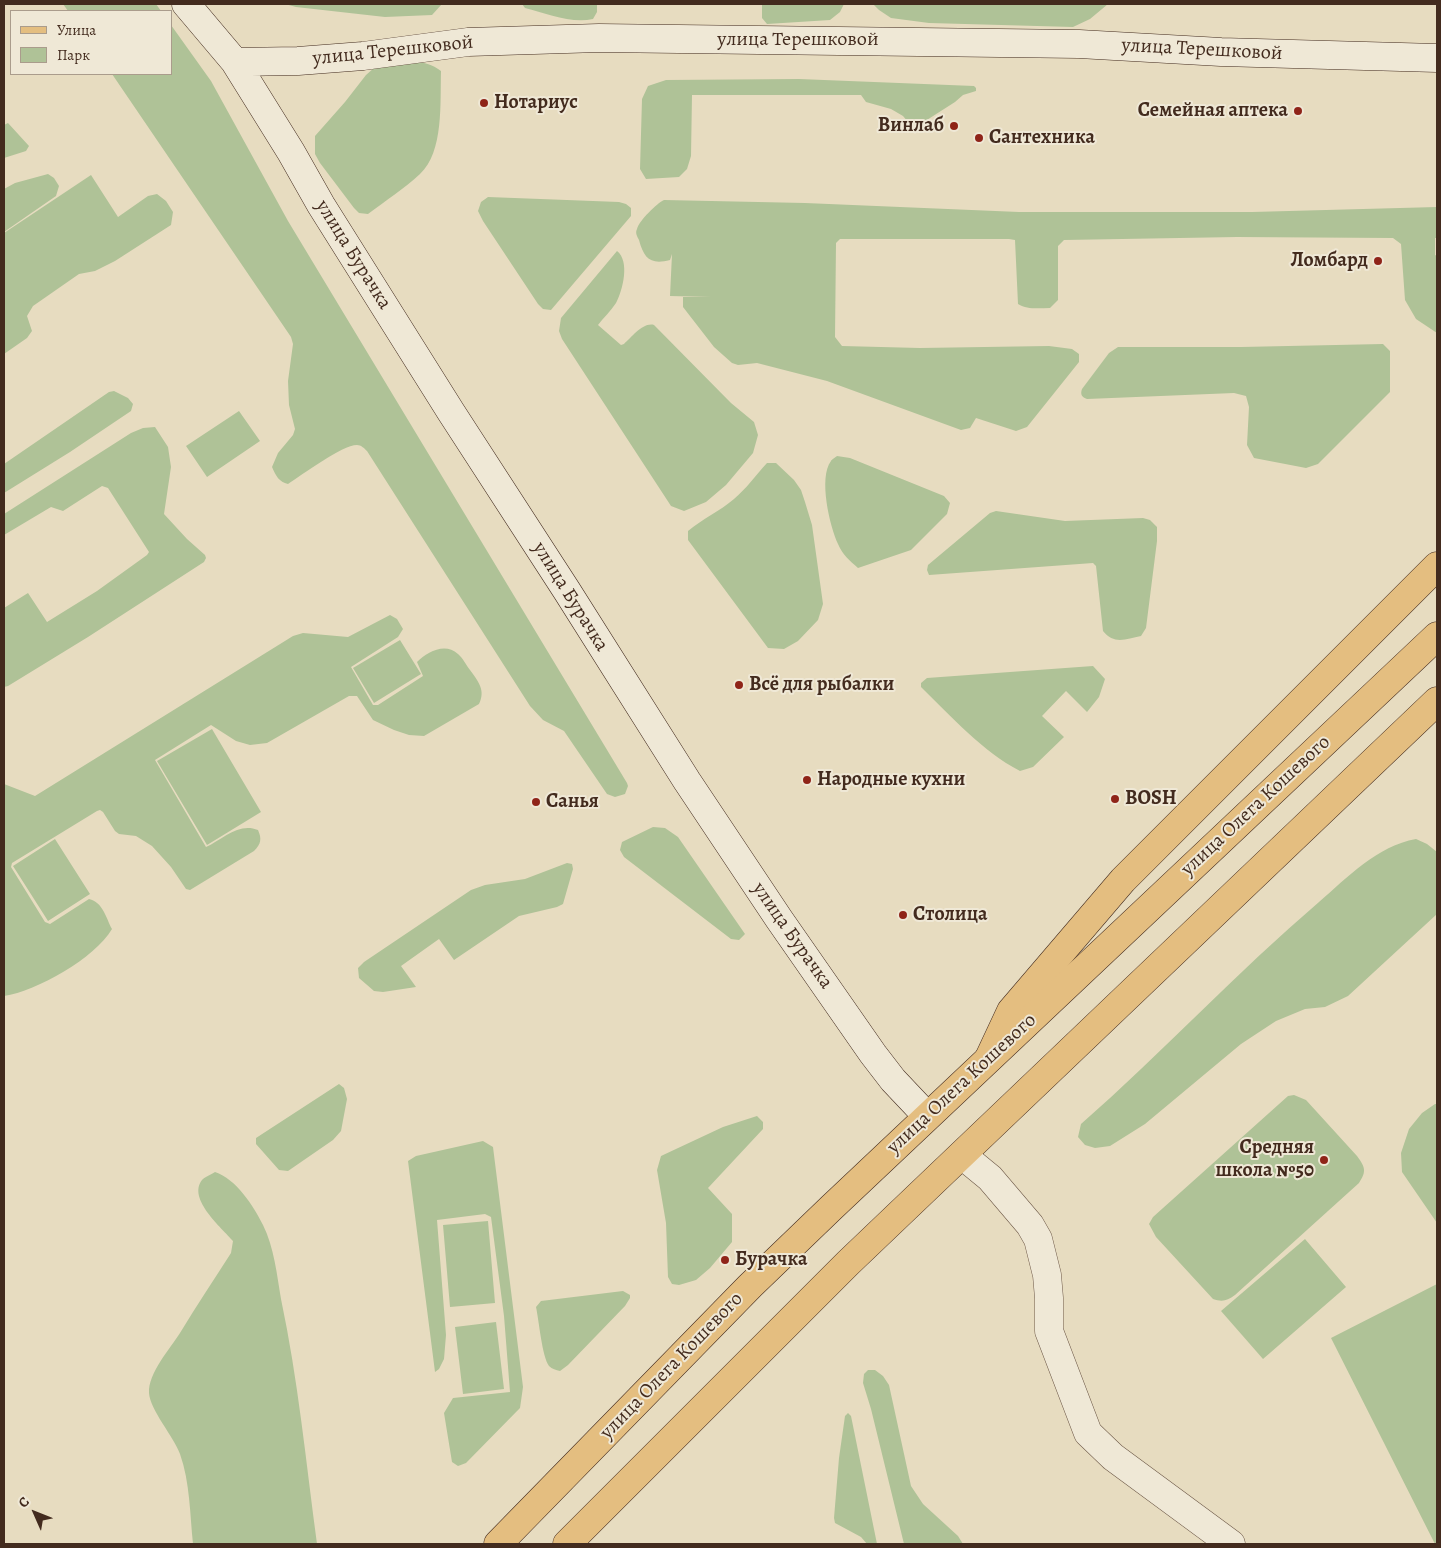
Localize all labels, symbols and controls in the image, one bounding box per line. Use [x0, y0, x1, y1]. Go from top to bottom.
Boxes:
legend [10, 10, 172, 75]
text: Улица [57, 20, 96, 40]
street label: улица Терешковой [717, 28, 879, 52]
street label: улица Терешковой [312, 31, 474, 71]
street label: улица Терешковой [1121, 34, 1283, 66]
text: Парк [57, 45, 90, 65]
place label: Нотариус [494, 91, 578, 115]
marker: Нотариус [478, 97, 490, 109]
place label: Семейная аптека [1138, 99, 1288, 123]
marker: Семейная аптека [1292, 105, 1304, 117]
place label: Винлаб [878, 114, 944, 138]
marker: Винлаб [948, 120, 960, 132]
place label: Сантехника [989, 126, 1095, 150]
marker: Сантехника [973, 132, 985, 144]
street label: улица Бурачка [310, 196, 396, 314]
place label: Ломбард [1290, 249, 1368, 273]
marker: Ломбард [1372, 255, 1384, 267]
street label: улица Бурачка [527, 538, 613, 656]
place label: Всё для рыбалки [749, 673, 894, 697]
marker: Всё для рыбалки [733, 679, 745, 691]
street label: улица Олега Кошевого [1176, 731, 1336, 881]
place label: Народные кухни [817, 768, 965, 792]
marker: Народные кухни [801, 774, 813, 786]
place label: BOSH [1125, 787, 1177, 811]
place label: Санья [546, 790, 599, 814]
marker: BOSH [1109, 793, 1121, 805]
marker: Санья [530, 796, 542, 808]
street label: улица Бурачка [746, 878, 838, 994]
place label: Столица [913, 903, 988, 927]
marker: Столица [897, 909, 909, 921]
street label: улица Олега Кошевого [882, 1009, 1042, 1159]
place label: Средняя школа №50 [1215, 1136, 1314, 1183]
marker: Средняя школа №50 [1318, 1154, 1330, 1166]
place label: Бурачка [735, 1248, 807, 1272]
marker: Бурачка [719, 1254, 731, 1266]
street label: улица Олега Кошевого [596, 1287, 748, 1445]
north arrow [10, 1488, 60, 1538]
text: С [14, 1493, 34, 1512]

